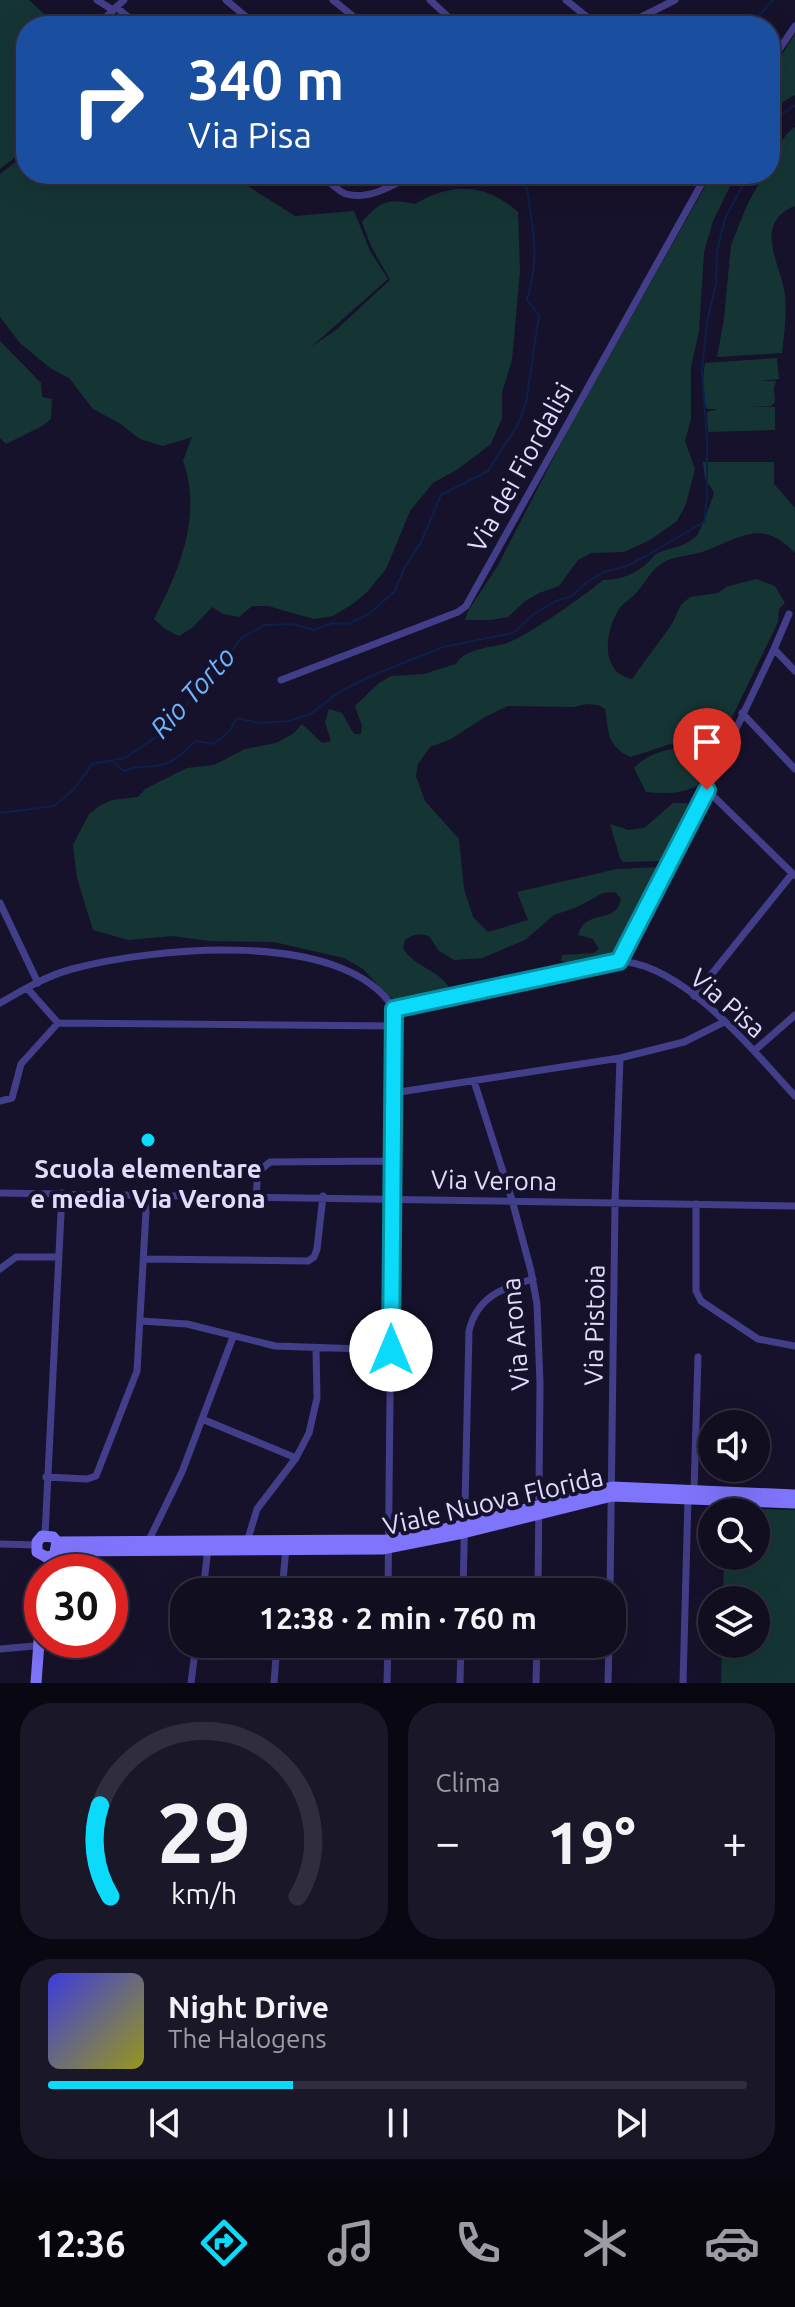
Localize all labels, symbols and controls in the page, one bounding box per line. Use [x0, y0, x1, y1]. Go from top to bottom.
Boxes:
icon: right [56, 48, 160, 152]
text: 340 m [188, 48, 344, 111]
text: Via Pisa [188, 114, 312, 155]
street label: Via dei Fiordalisi [461, 377, 579, 557]
water label: Rio Torto [143, 640, 241, 744]
pin [673, 708, 741, 790]
icon: arrive [685, 720, 729, 764]
street label: Via Pisa [685, 963, 771, 1043]
marker: Scuola elementare e media Via Verona [139, 1131, 157, 1149]
place label: Scuola elementare e media Via Verona [30, 1154, 266, 1213]
street label: Via Verona [431, 1164, 557, 1196]
street label: Via Pistoia [578, 1264, 610, 1386]
street label: Via Arona [496, 1276, 534, 1392]
position arrow [349, 1308, 433, 1392]
map controls [698, 1410, 770, 1658]
button: sound [698, 1410, 770, 1482]
street label: Viale Nuova Florida [380, 1462, 606, 1540]
button: search [698, 1498, 770, 1570]
speed limit sign: 30 [24, 1554, 128, 1658]
button: layers [698, 1586, 770, 1658]
text: 12:38 · 2 min · 760 m [259, 1601, 537, 1635]
text: Clima [436, 1768, 500, 1797]
text: 29 [157, 1785, 251, 1879]
text: 19° [547, 1808, 636, 1875]
text: − [436, 1817, 460, 1866]
text: + [722, 1817, 747, 1866]
text: km/h [171, 1877, 237, 1909]
text: Night Drive [168, 1990, 329, 2024]
text: The Halogens [168, 2024, 327, 2053]
icon: previous [143, 2101, 187, 2145]
icon: pause [376, 2101, 420, 2145]
icon: next [609, 2101, 653, 2145]
icon: directions [196, 2215, 252, 2271]
icon: music [323, 2215, 379, 2271]
icon: phone [450, 2215, 506, 2271]
icon: climate [577, 2215, 633, 2271]
icon: car [704, 2215, 760, 2271]
text: 12:36 [35, 2223, 125, 2264]

